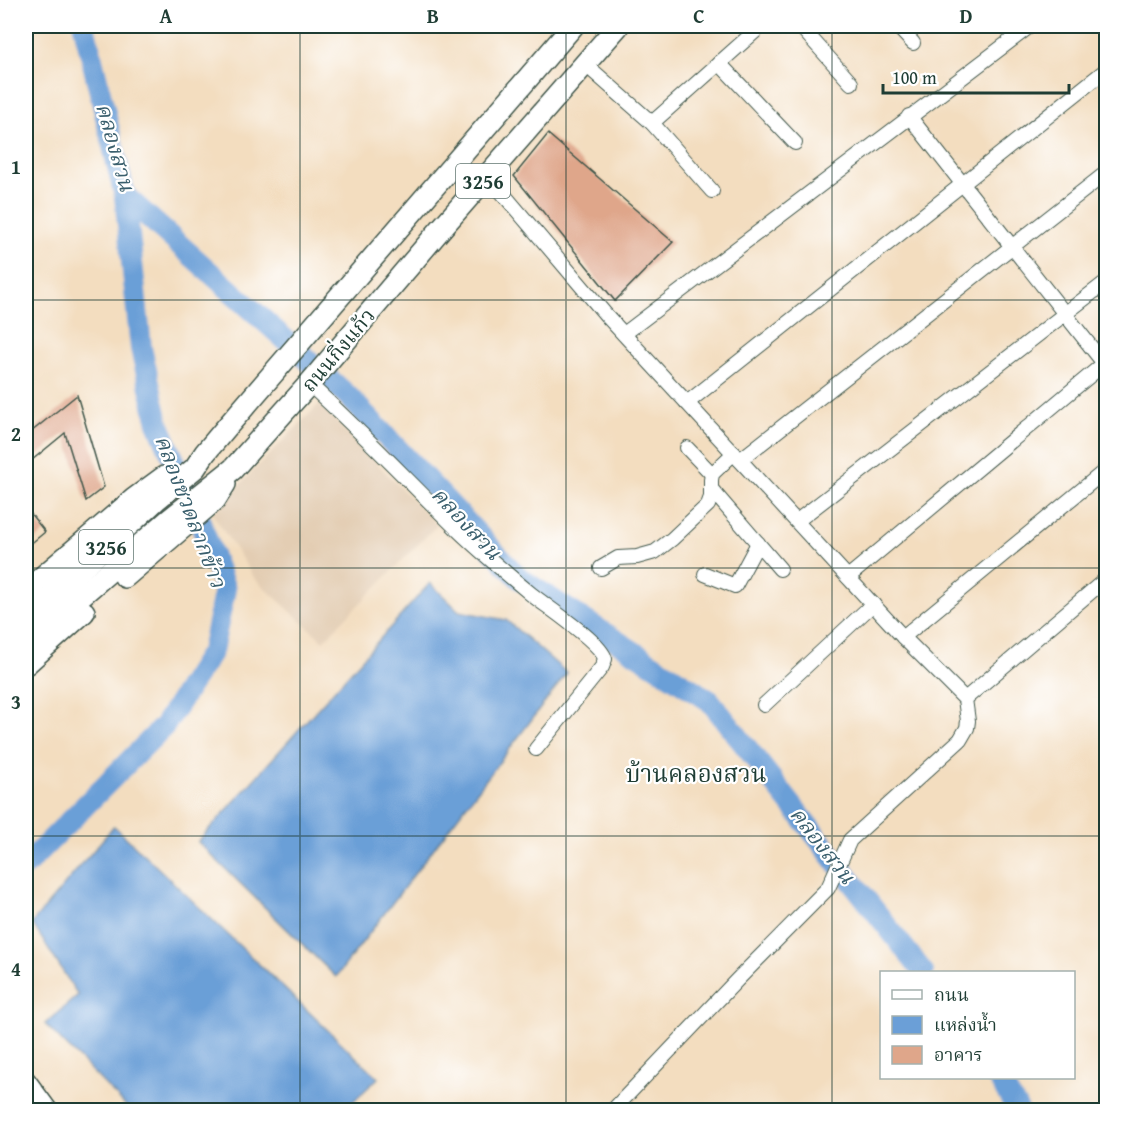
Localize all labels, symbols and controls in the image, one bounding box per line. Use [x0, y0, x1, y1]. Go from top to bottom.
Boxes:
text: A [160, 1, 173, 30]
text: B [427, 1, 439, 30]
text: C [693, 1, 705, 30]
text: D [959, 1, 973, 30]
scale bar [883, 57, 1069, 95]
text: 100 m [892, 64, 937, 91]
water label: คลองสวน [88, 99, 144, 195]
text: 1 [11, 152, 21, 181]
road number: 3256 [456, 164, 510, 198]
street label: ถนนกิ่งแก้ว [294, 301, 382, 399]
text: 2 [11, 419, 21, 448]
water label: คลองชวดลากข้าว [147, 430, 235, 593]
water label: คลองสวน [425, 479, 510, 567]
road number: 3256 [79, 530, 133, 564]
text: 3 [11, 687, 21, 716]
district label: บ้านคลองสวน [625, 756, 767, 791]
water label: คลองสวน [783, 800, 864, 891]
text: 4 [11, 954, 21, 983]
legend [880, 971, 1075, 1079]
text: ถนน [934, 981, 969, 1008]
text: แหล่งน้ำ [934, 1011, 997, 1038]
text: อาคาร [934, 1041, 983, 1068]

